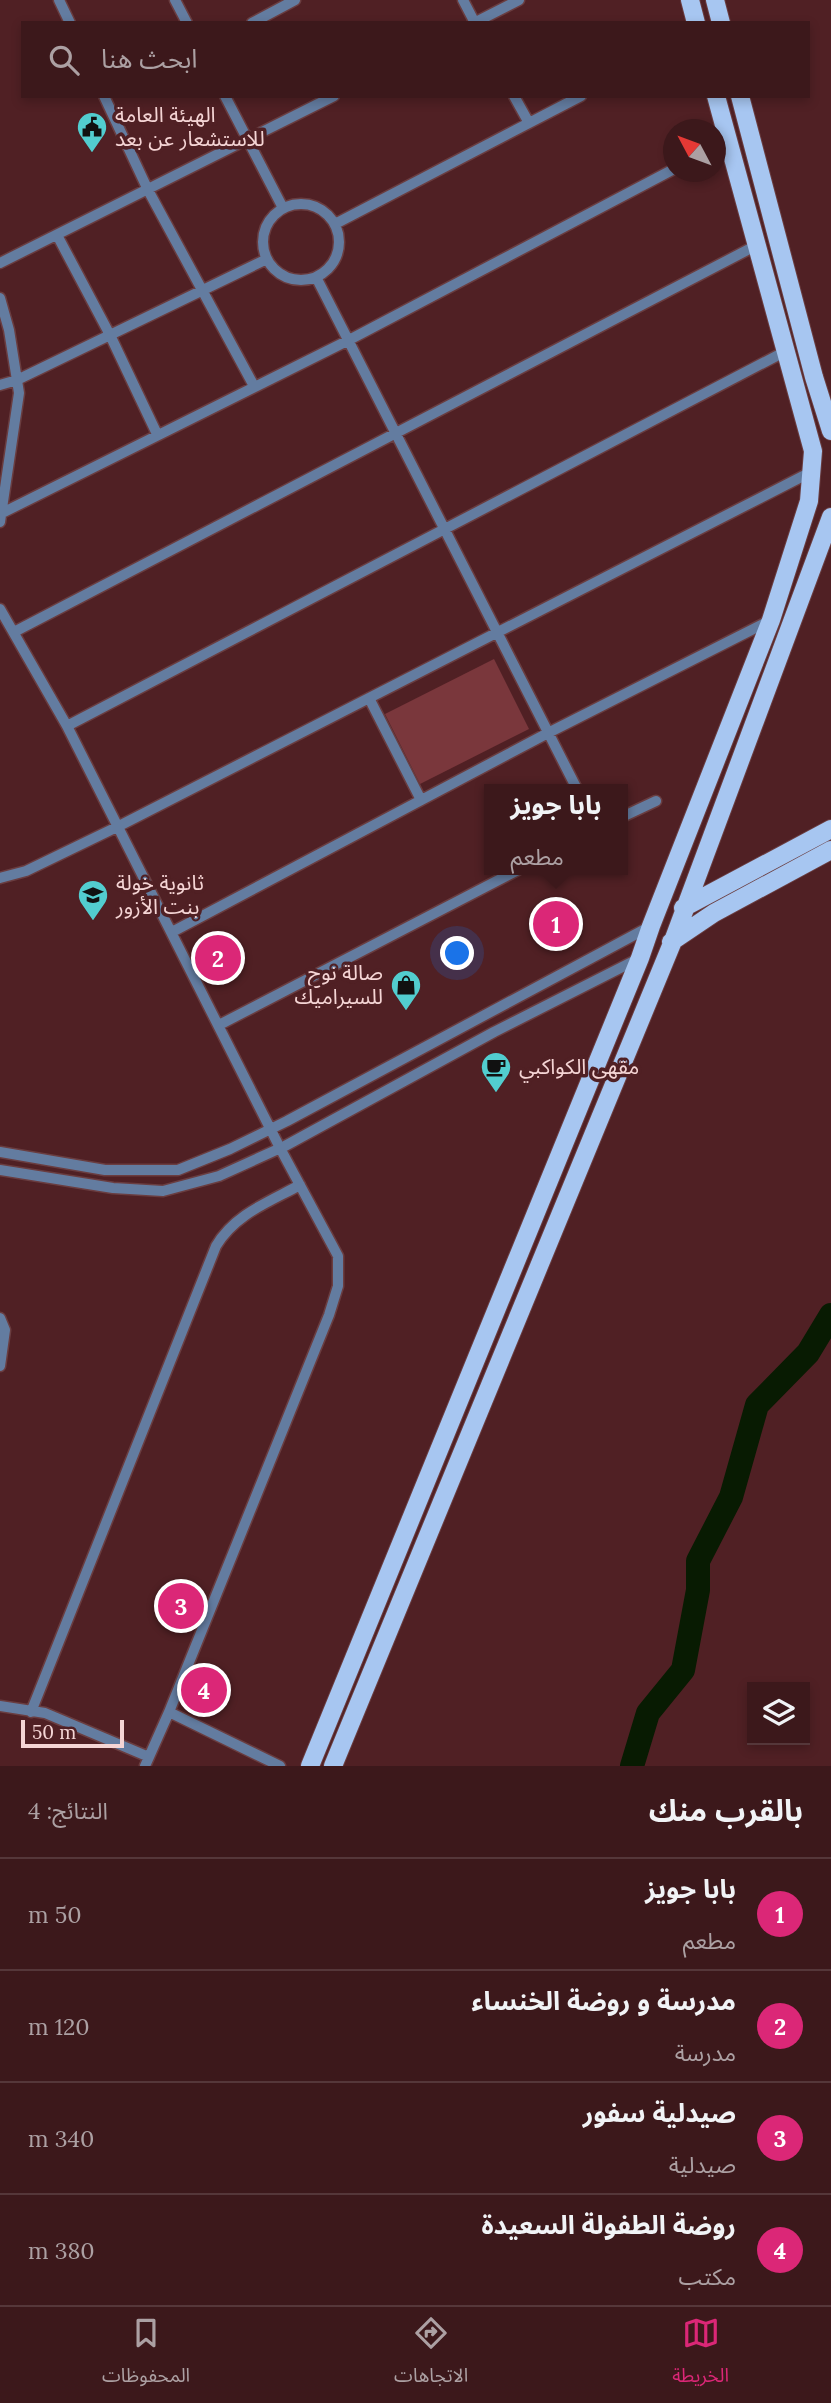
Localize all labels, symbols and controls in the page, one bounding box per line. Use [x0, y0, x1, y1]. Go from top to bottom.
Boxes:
search box [21, 21, 810, 98]
icon: search [45, 41, 83, 79]
text: ابحث هنا [101, 42, 197, 75]
place label: الهيئة العامة للاستشعار عن بعد [115, 101, 265, 152]
public building icon: الهيئة العامة للاستشعار عن بعد [75, 110, 109, 154]
north arrow [663, 119, 726, 182]
popup [484, 784, 628, 875]
text: بابا جويز [511, 788, 601, 821]
text: مطعم [511, 842, 564, 871]
place label: ثانوية خولة بنت الأزور [115, 869, 204, 920]
school or university icon: ثانوية خولة بنت الأزور [76, 878, 110, 922]
pin: 1 [533, 898, 579, 950]
pin: 2 [195, 932, 241, 984]
your location [440, 936, 474, 970]
place label: صالة نوح للسيراميك [295, 959, 383, 1010]
shop icon: صالة نوح للسيراميك [389, 968, 423, 1012]
cafe icon: مقهى الكواكبي [479, 1050, 513, 1094]
place label: مقهى الكواكبي [519, 1053, 639, 1083]
pin: 3 [158, 1580, 204, 1632]
pin: 4 [181, 1664, 227, 1716]
map controls [747, 1682, 810, 1745]
button: layers [747, 1682, 810, 1745]
scale bar [21, 1717, 124, 1749]
text: 50 m [32, 1720, 76, 1744]
text: بالقرب منك [649, 1791, 803, 1829]
text: النتائج: 4 [28, 1796, 108, 1825]
text: بابا جويز [645, 1872, 736, 1905]
text: 50 m [28, 1900, 81, 1929]
text: 1 [775, 1900, 785, 1929]
text: مطعم [683, 1926, 736, 1955]
text: مدرسة و روضة الخنساء [471, 1984, 736, 2017]
text: 120 m [28, 2012, 90, 2041]
text: 2 [774, 2012, 786, 2041]
text: مدرسة [675, 2038, 736, 2067]
text: صيدلية سفور [583, 2096, 736, 2129]
text: 340 m [28, 2124, 94, 2153]
text: 3 [774, 2124, 786, 2153]
text: صيدلية [669, 2150, 736, 2179]
text: روضة الطفولة السعيدة [481, 2208, 736, 2241]
text: 380 m [28, 2236, 95, 2265]
text: 4 [774, 2236, 786, 2265]
text: مكتب [679, 2262, 736, 2291]
tab: المحفوظات [102, 2314, 190, 2396]
tab: الاتجاهات [394, 2314, 468, 2396]
tab: الخريطة [672, 2314, 729, 2396]

